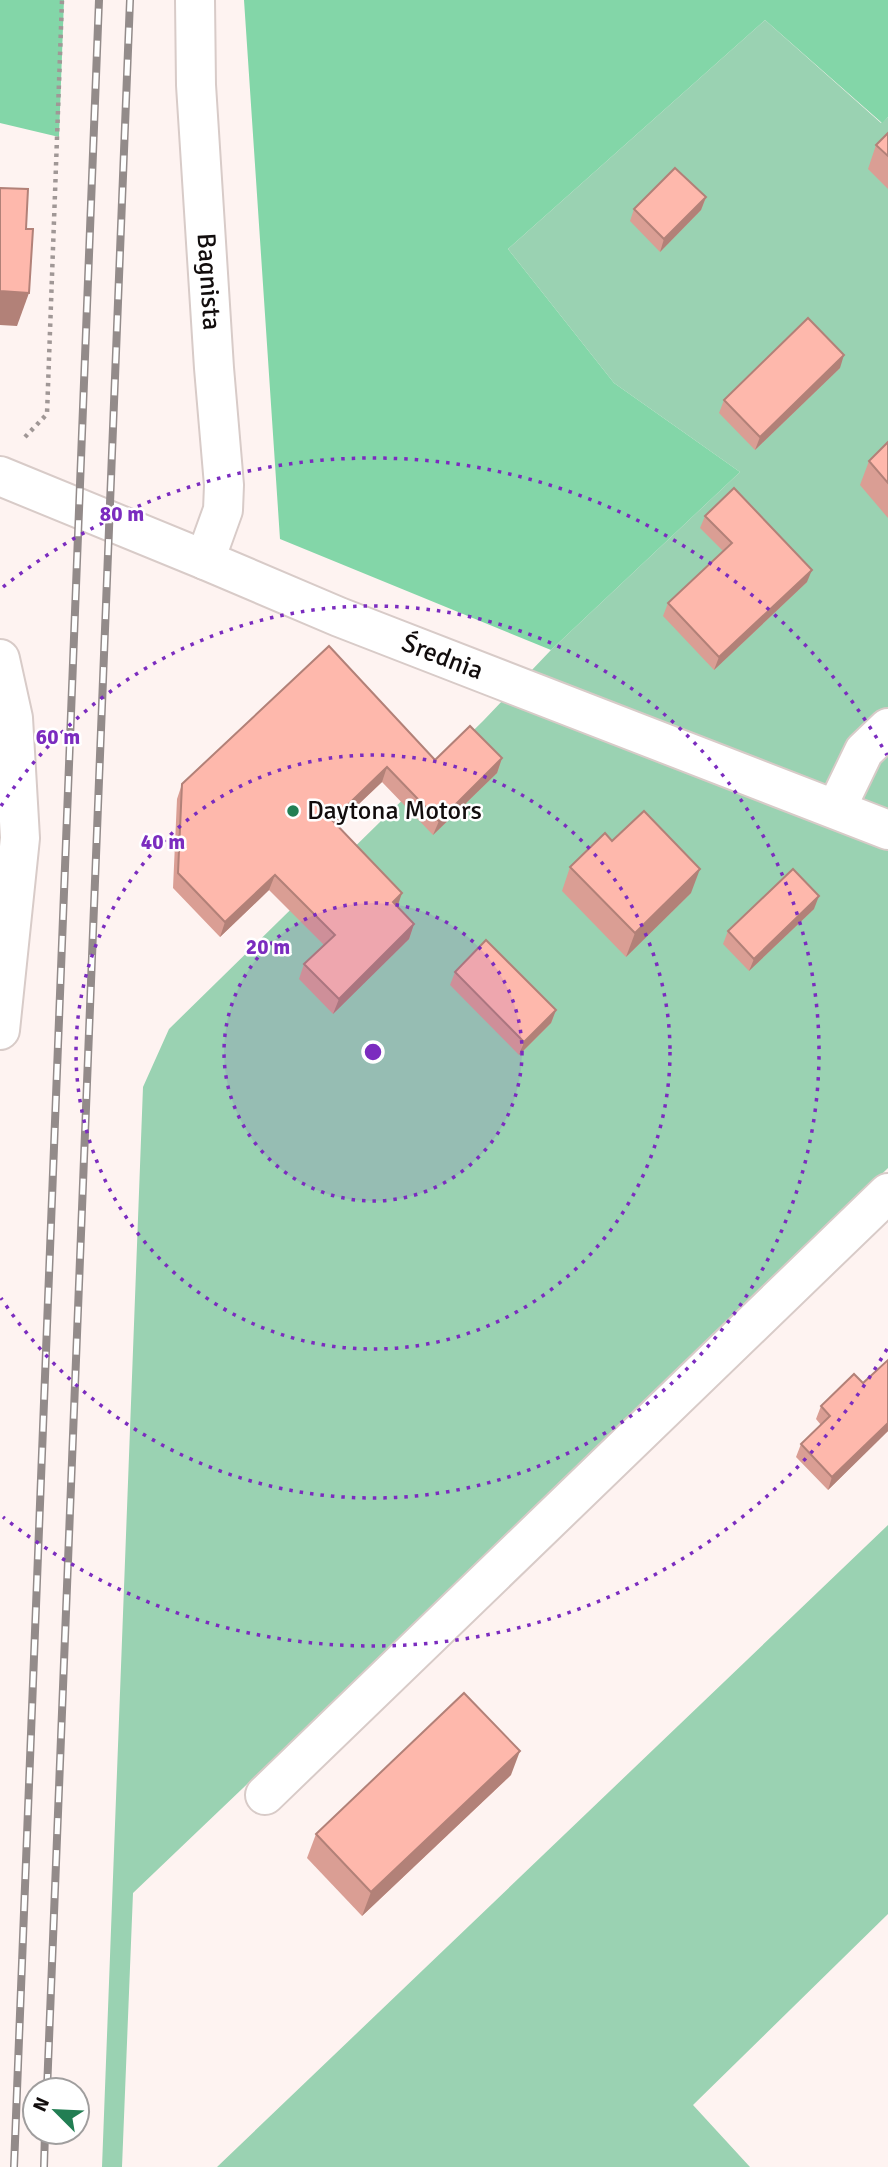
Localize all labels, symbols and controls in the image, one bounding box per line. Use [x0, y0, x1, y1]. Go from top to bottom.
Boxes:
street label: Bagnista [189, 232, 228, 331]
text: 80 m [100, 501, 144, 527]
street label: Średnia [397, 627, 488, 687]
text: 60 m [36, 724, 80, 750]
place label: Daytona Motors [307, 795, 482, 827]
marker: Daytona Motors [285, 803, 301, 819]
text: 40 m [141, 829, 185, 855]
text: 20 m [246, 934, 290, 960]
centre of rings [361, 1040, 385, 1064]
north arrow [21, 2076, 91, 2146]
text: N [28, 2094, 55, 2115]

